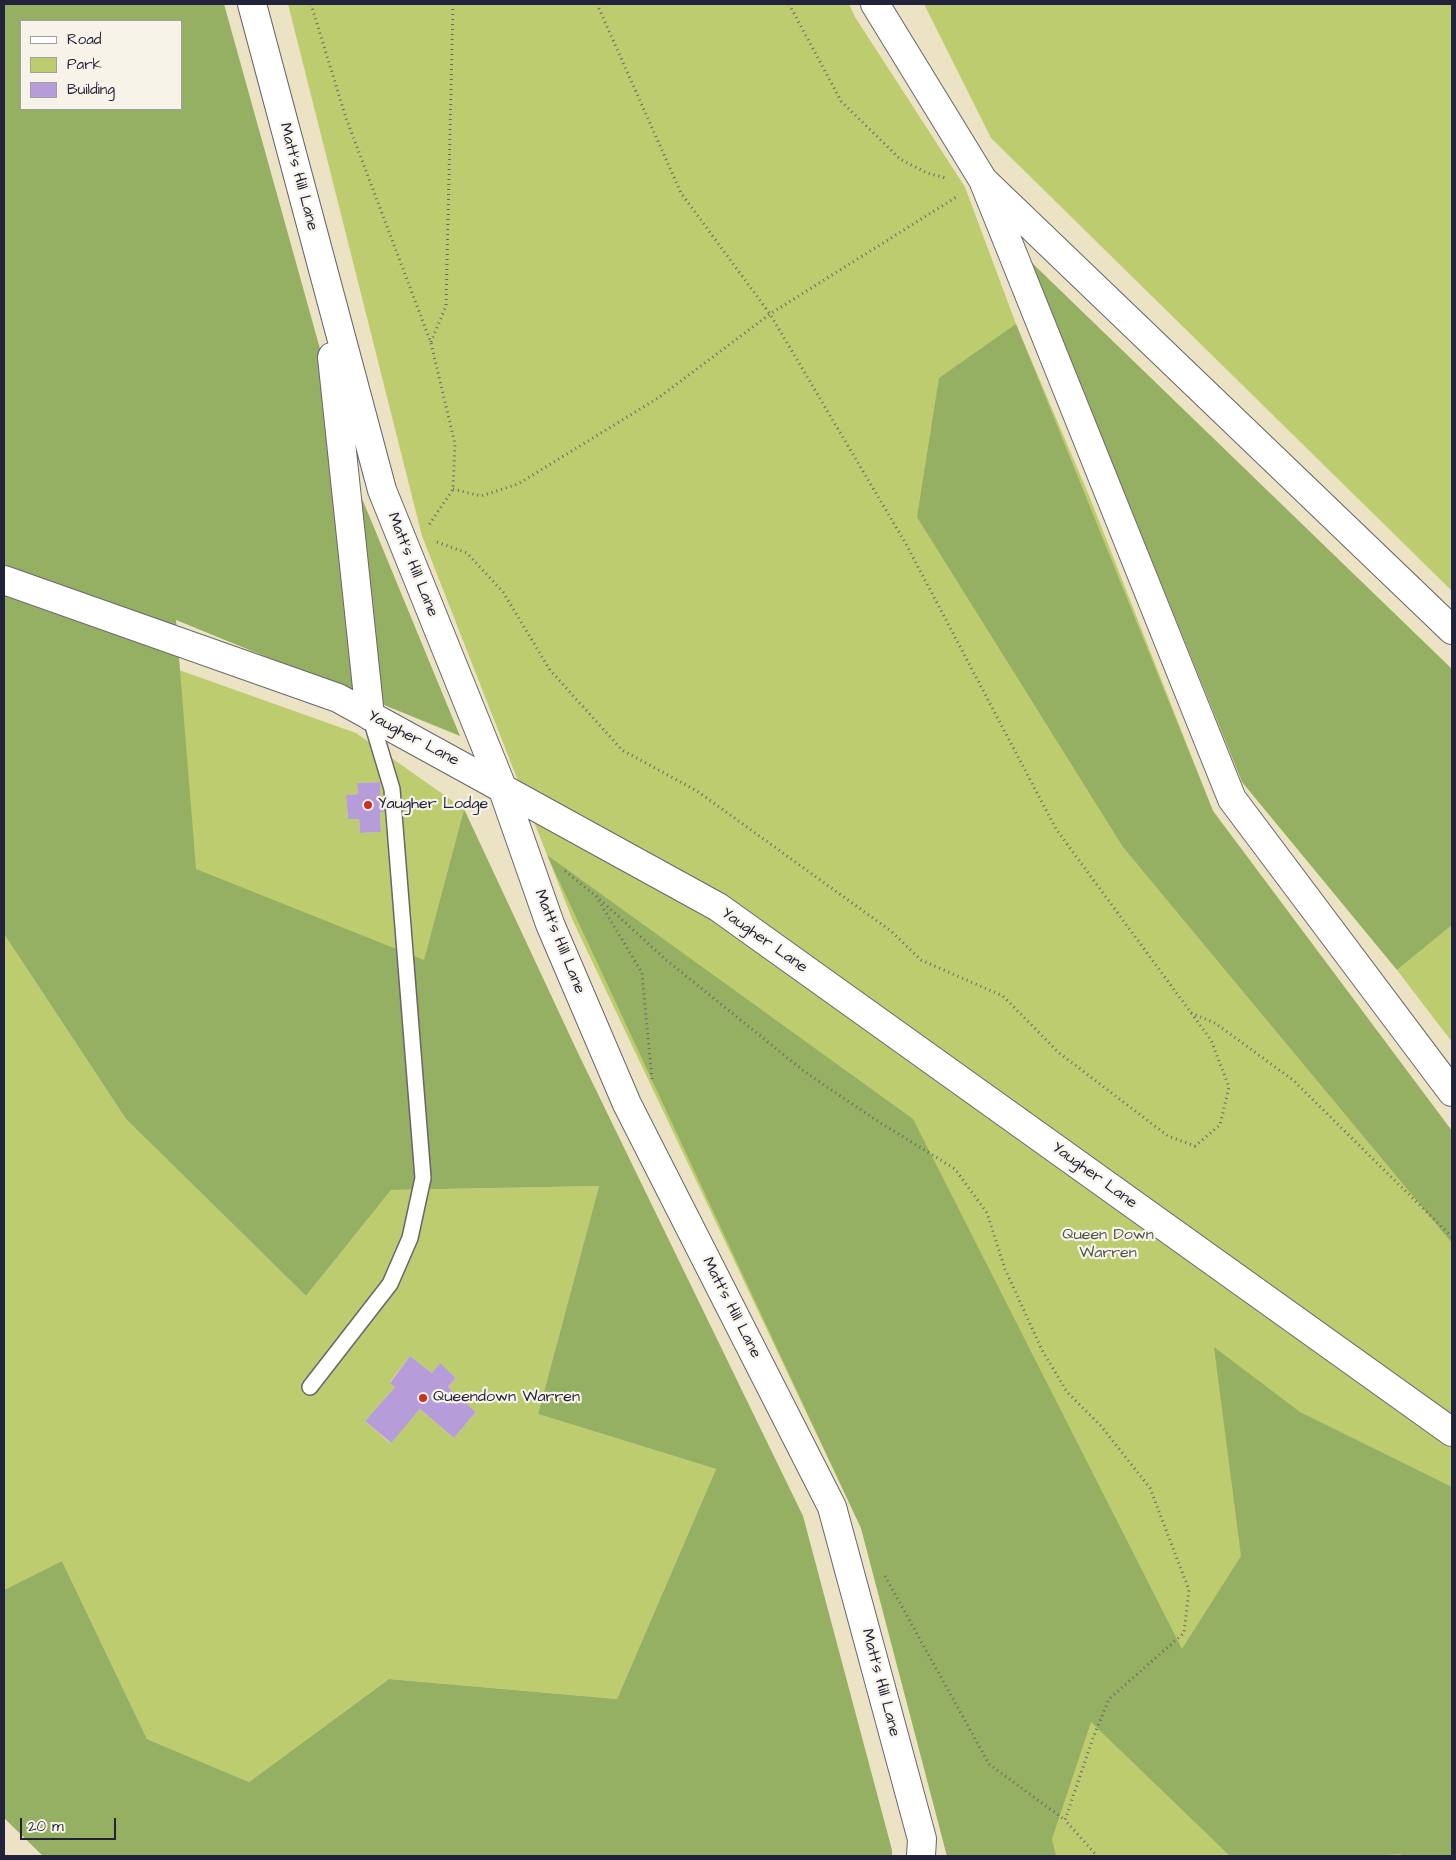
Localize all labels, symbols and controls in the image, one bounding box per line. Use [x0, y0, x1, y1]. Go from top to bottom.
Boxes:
legend [20, 20, 182, 110]
text: Road [67, 29, 101, 50]
text: Park [67, 54, 102, 75]
text: Building [67, 79, 115, 100]
street label: Matt's Hill Lane [274, 121, 322, 233]
street label: Matt's Hill Lane [382, 510, 442, 620]
street label: Yaugher Lane [364, 707, 462, 771]
place label: Yaugher Lodge [378, 795, 488, 815]
marker: Yaugher Lodge [362, 799, 374, 811]
street label: Matt's Hill Lane [529, 887, 589, 997]
street label: Yaugher Lane [717, 904, 811, 978]
street label: Yaugher Lane [1048, 1139, 1140, 1213]
park label: Queen Down Warren [1062, 1226, 1154, 1264]
street label: Matt's Hill Lane [697, 1254, 765, 1362]
place label: Queendown Warren [433, 1388, 580, 1408]
marker: Queendown Warren [417, 1392, 429, 1404]
street label: Matt's Hill Lane [856, 1627, 904, 1739]
scale bar [22, 1808, 119, 1840]
text: 20 m [28, 1816, 64, 1837]

